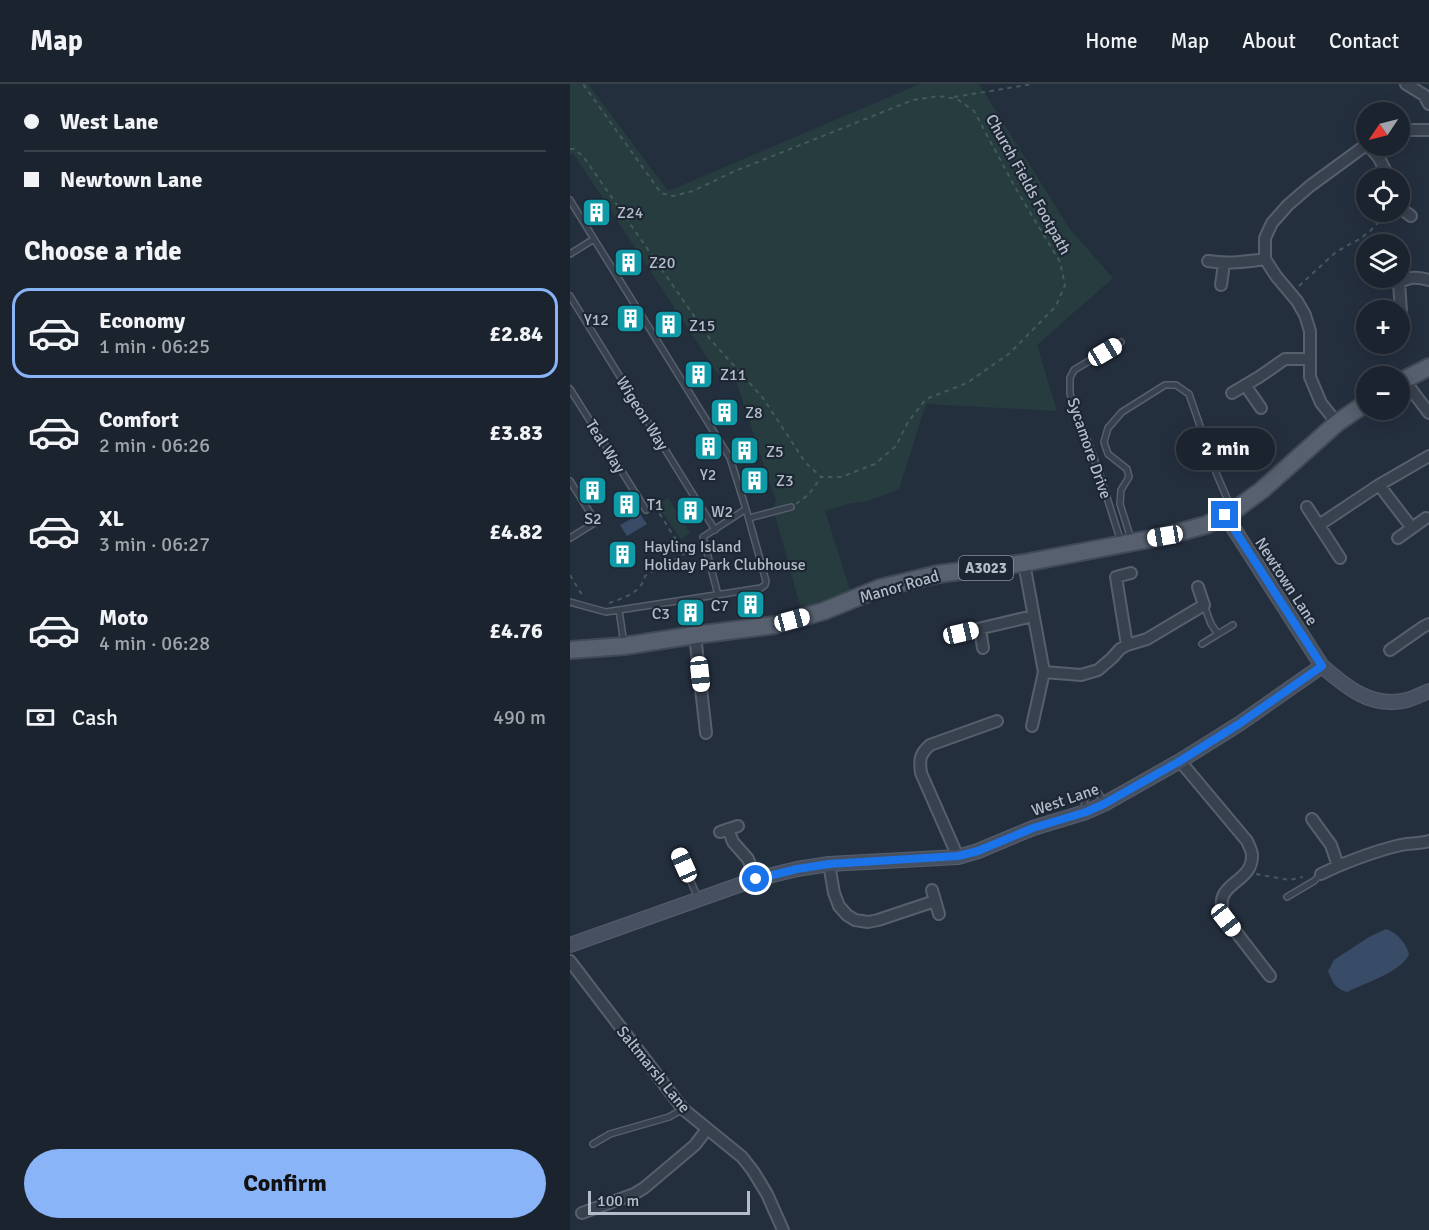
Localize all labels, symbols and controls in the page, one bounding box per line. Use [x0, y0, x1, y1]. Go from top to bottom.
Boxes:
text: Map [30, 24, 83, 58]
text: Home [1085, 28, 1138, 54]
text: Map [1171, 28, 1209, 54]
text: About [1242, 28, 1296, 54]
text: Contact [1329, 28, 1399, 54]
north arrow [1356, 102, 1410, 156]
map controls [1356, 102, 1410, 420]
text: West Lane [60, 108, 159, 135]
street label: Church Fields Footpath [981, 111, 1075, 258]
text: Newtown Lane [60, 166, 202, 193]
button: locate [1356, 168, 1410, 222]
building icon: Z24 [580, 196, 612, 228]
place label: Z24 [617, 203, 644, 223]
button: layers [1356, 234, 1410, 288]
text: Choose a ride [24, 235, 182, 268]
building icon: Z20 [612, 246, 644, 278]
place label: Z20 [649, 253, 675, 273]
button: + [1356, 300, 1410, 354]
building icon: Y12 [614, 303, 646, 335]
icon: car [27, 306, 81, 360]
text: Economy [99, 307, 185, 334]
building icon: Z15 [652, 309, 684, 341]
place label: Y12 [584, 310, 609, 330]
place label: Z15 [689, 316, 715, 336]
text: £2.84 [489, 320, 543, 347]
text: 1 min · 06:25 [99, 334, 210, 359]
car [1085, 335, 1125, 369]
building icon: Z11 [683, 358, 715, 390]
place label: Z11 [720, 365, 746, 385]
button: − [1356, 366, 1410, 420]
street label: Wigeon Way [612, 373, 673, 455]
street label: Sycamore Drive [1062, 395, 1116, 501]
building icon: Z8 [708, 396, 740, 428]
place label: Z8 [745, 403, 763, 423]
icon: car [27, 405, 81, 459]
text: Comfort [99, 406, 179, 433]
street label: Teal Way [581, 416, 630, 477]
text: £3.83 [489, 419, 543, 446]
callout: 2 min [1176, 428, 1274, 470]
building icon: Y2 [692, 430, 724, 462]
text: 2 min · 06:26 [99, 433, 210, 458]
building icon: Z5 [729, 435, 761, 467]
text: 2 min [1201, 436, 1250, 461]
place label: Z5 [766, 442, 784, 462]
building icon: Z3 [739, 464, 771, 496]
place label: Y2 [700, 465, 716, 485]
place label: Z3 [776, 471, 794, 491]
building icon: S2 [577, 474, 609, 506]
building icon: T1 [610, 488, 642, 520]
place label: T1 [647, 495, 664, 515]
building icon: W2 [674, 495, 706, 527]
route end [1211, 501, 1238, 528]
place label: W2 [711, 502, 733, 522]
icon: car [27, 504, 81, 558]
text: XL [99, 505, 124, 532]
place label: S2 [584, 509, 602, 529]
text: £4.82 [489, 518, 543, 545]
car [1146, 524, 1184, 548]
text: 3 min · 06:27 [99, 532, 210, 557]
street label: Newtown Lane [1250, 534, 1322, 629]
place label: Hayling Island Holiday Park Clubhouse [644, 537, 806, 575]
building icon: Hayling Island Holiday Park Clubhouse [607, 539, 639, 571]
road number: A3023 [959, 556, 1013, 580]
street label: Manor Road [857, 566, 941, 608]
building icon: C7 [734, 589, 766, 621]
place label: C7 [711, 596, 729, 616]
building icon: C3 [675, 597, 707, 629]
icon: car [27, 603, 81, 657]
text: Moto [99, 604, 148, 631]
place label: C3 [652, 604, 670, 624]
car [772, 607, 812, 633]
text: £4.76 [489, 617, 543, 644]
car [941, 620, 981, 646]
text: 4 min · 06:28 [99, 631, 210, 656]
car [689, 655, 711, 693]
icon: cash [24, 701, 57, 734]
text: Cash [72, 704, 118, 731]
text: 490 m [493, 705, 546, 730]
street label: West Lane [1029, 779, 1102, 821]
car [668, 845, 700, 885]
route start [742, 865, 769, 892]
car [1208, 900, 1244, 940]
street label: Saltmarsh Lane [612, 1022, 694, 1117]
button: Confirm [24, 1149, 546, 1218]
scale bar [588, 1188, 750, 1216]
text: 100 m [597, 1191, 639, 1211]

